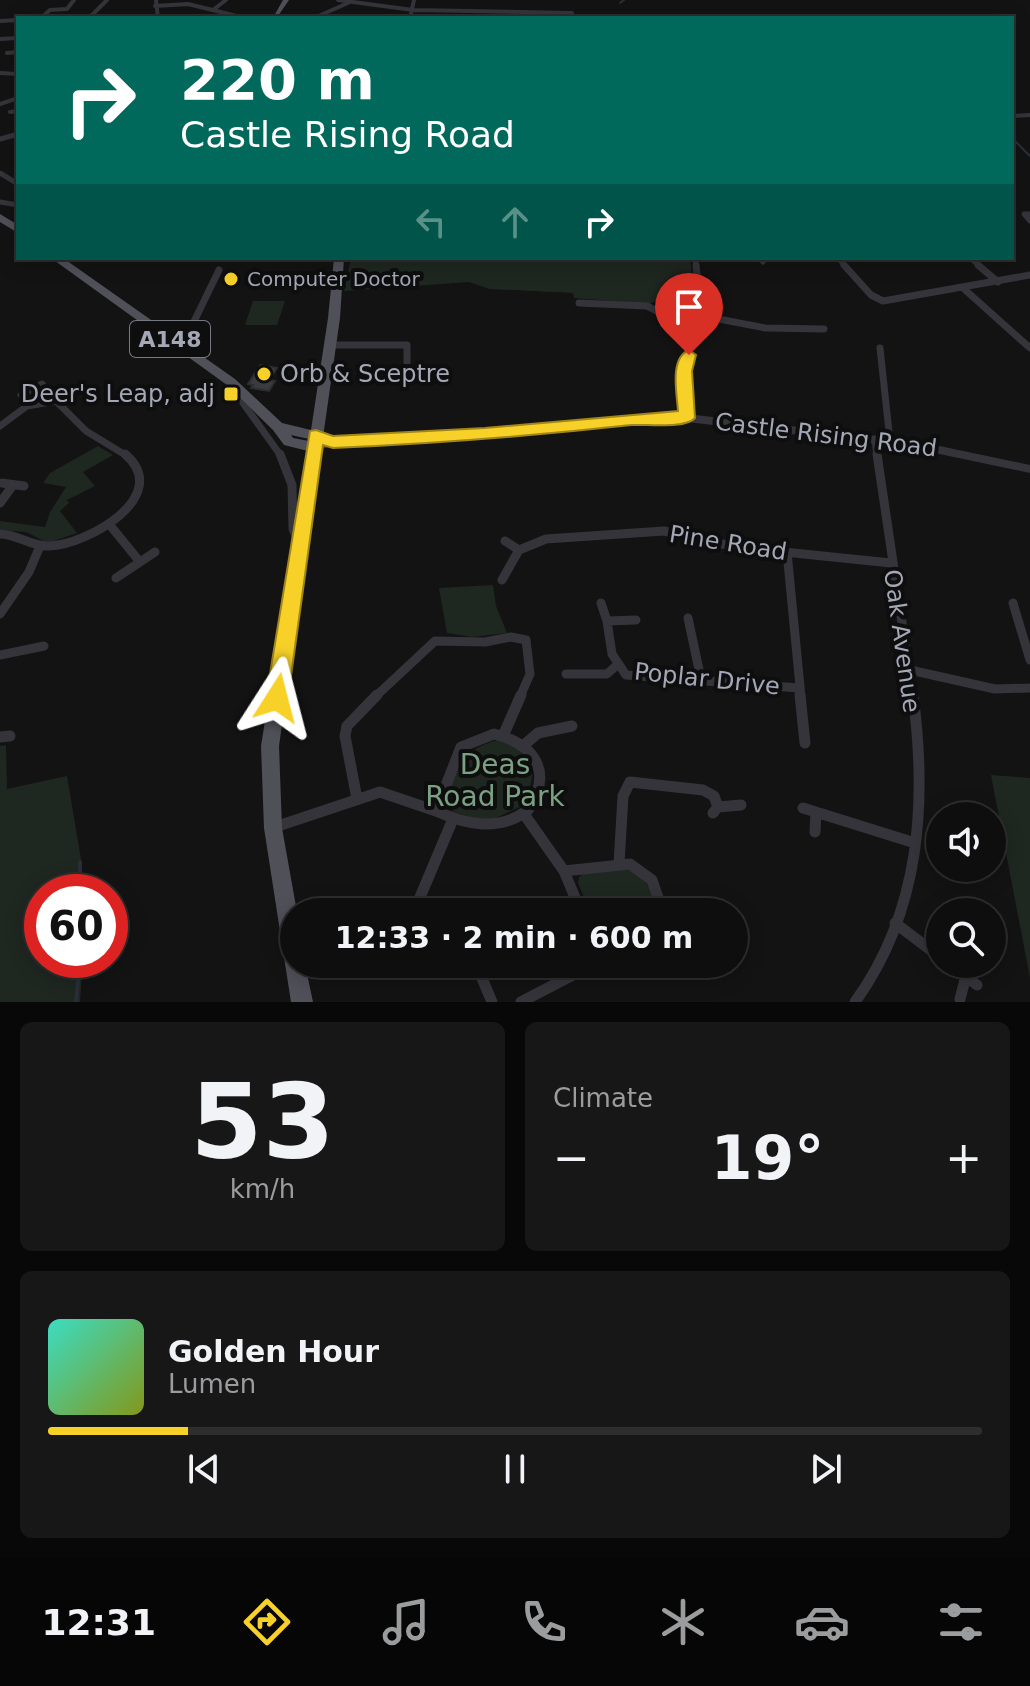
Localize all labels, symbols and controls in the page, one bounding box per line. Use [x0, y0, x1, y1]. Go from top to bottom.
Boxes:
text: 220 m [180, 47, 375, 112]
icon: right [48, 48, 152, 152]
text: Castle Rising Road [180, 114, 515, 155]
icon: left [409, 200, 453, 244]
icon: ahead [493, 200, 537, 244]
icon: right [577, 200, 621, 244]
place label: Computer Doctor [247, 267, 420, 291]
marker: Computer Doctor [222, 270, 240, 288]
pin [655, 273, 723, 355]
icon: arrive [667, 285, 711, 329]
road number: A148 [130, 321, 210, 357]
place label: Orb & Sceptre [280, 360, 450, 388]
marker: Orb & Sceptre [255, 365, 273, 383]
place label: Deer's Leap, adj [21, 380, 215, 408]
marker: Deer's Leap, adj [222, 385, 240, 403]
street label: Castle Rising Road [713, 407, 939, 463]
street label: Pine Road [667, 520, 789, 566]
street label: Oak Avenue [878, 568, 926, 714]
position arrow [235, 656, 319, 740]
street label: Poplar Drive [633, 657, 781, 701]
park label: Deas Road Park [425, 748, 566, 813]
map controls [926, 802, 1006, 978]
button: sound [926, 802, 1006, 882]
speed limit sign: 60 [24, 874, 128, 978]
button: search [926, 898, 1006, 978]
text: 12:33 · 2 min · 600 m [335, 920, 693, 955]
text: 53 [190, 1061, 335, 1183]
text: Climate [553, 1083, 653, 1113]
text: 19° [711, 1123, 824, 1193]
text: − [553, 1132, 590, 1183]
text: + [945, 1132, 982, 1183]
text: km/h [230, 1174, 295, 1204]
text: Golden Hour [168, 1334, 379, 1369]
text: Lumen [168, 1369, 256, 1399]
icon: previous [182, 1447, 226, 1491]
icon: pause [493, 1447, 537, 1491]
icon: next [804, 1447, 848, 1491]
icon: directions [239, 1594, 295, 1650]
icon: music [378, 1594, 434, 1650]
icon: phone [516, 1594, 572, 1650]
icon: climate [655, 1594, 711, 1650]
icon: car [794, 1594, 850, 1650]
icon: filters [933, 1594, 989, 1650]
text: 12:31 [41, 1602, 156, 1643]

